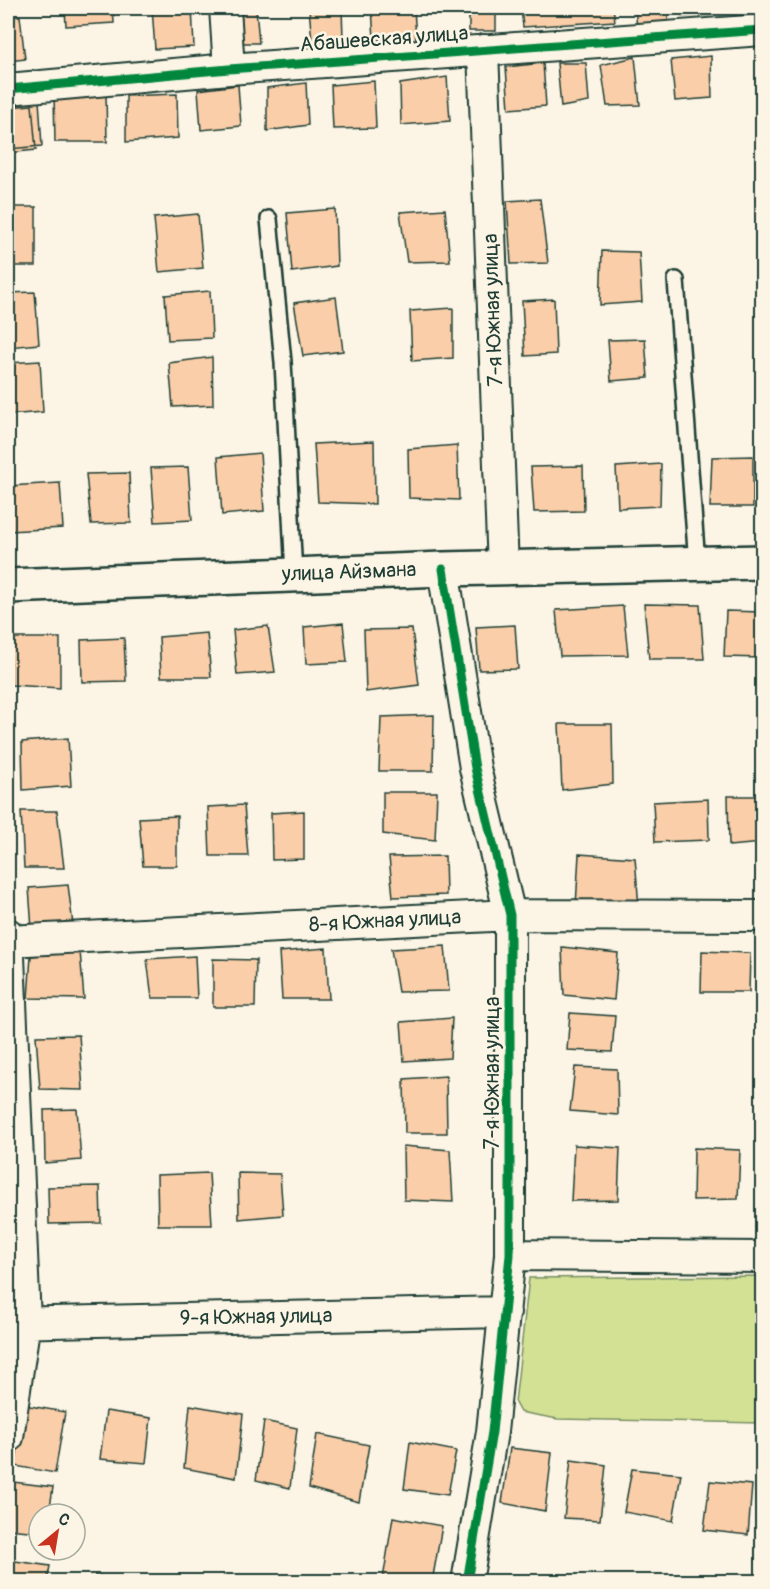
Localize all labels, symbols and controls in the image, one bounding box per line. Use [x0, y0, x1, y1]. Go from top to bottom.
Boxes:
street label: Абашевская улица [299, 20, 469, 58]
street label: 7-я Южная улица [477, 233, 509, 387]
street label: улица Айзмана [280, 556, 417, 588]
street label: 8-я Южная улица [308, 904, 462, 938]
street label: 7-я Южная улица [479, 997, 506, 1149]
street label: 9-я Южная улица [179, 1302, 333, 1332]
north arrow [27, 1502, 87, 1562]
text: С [55, 1509, 73, 1531]

